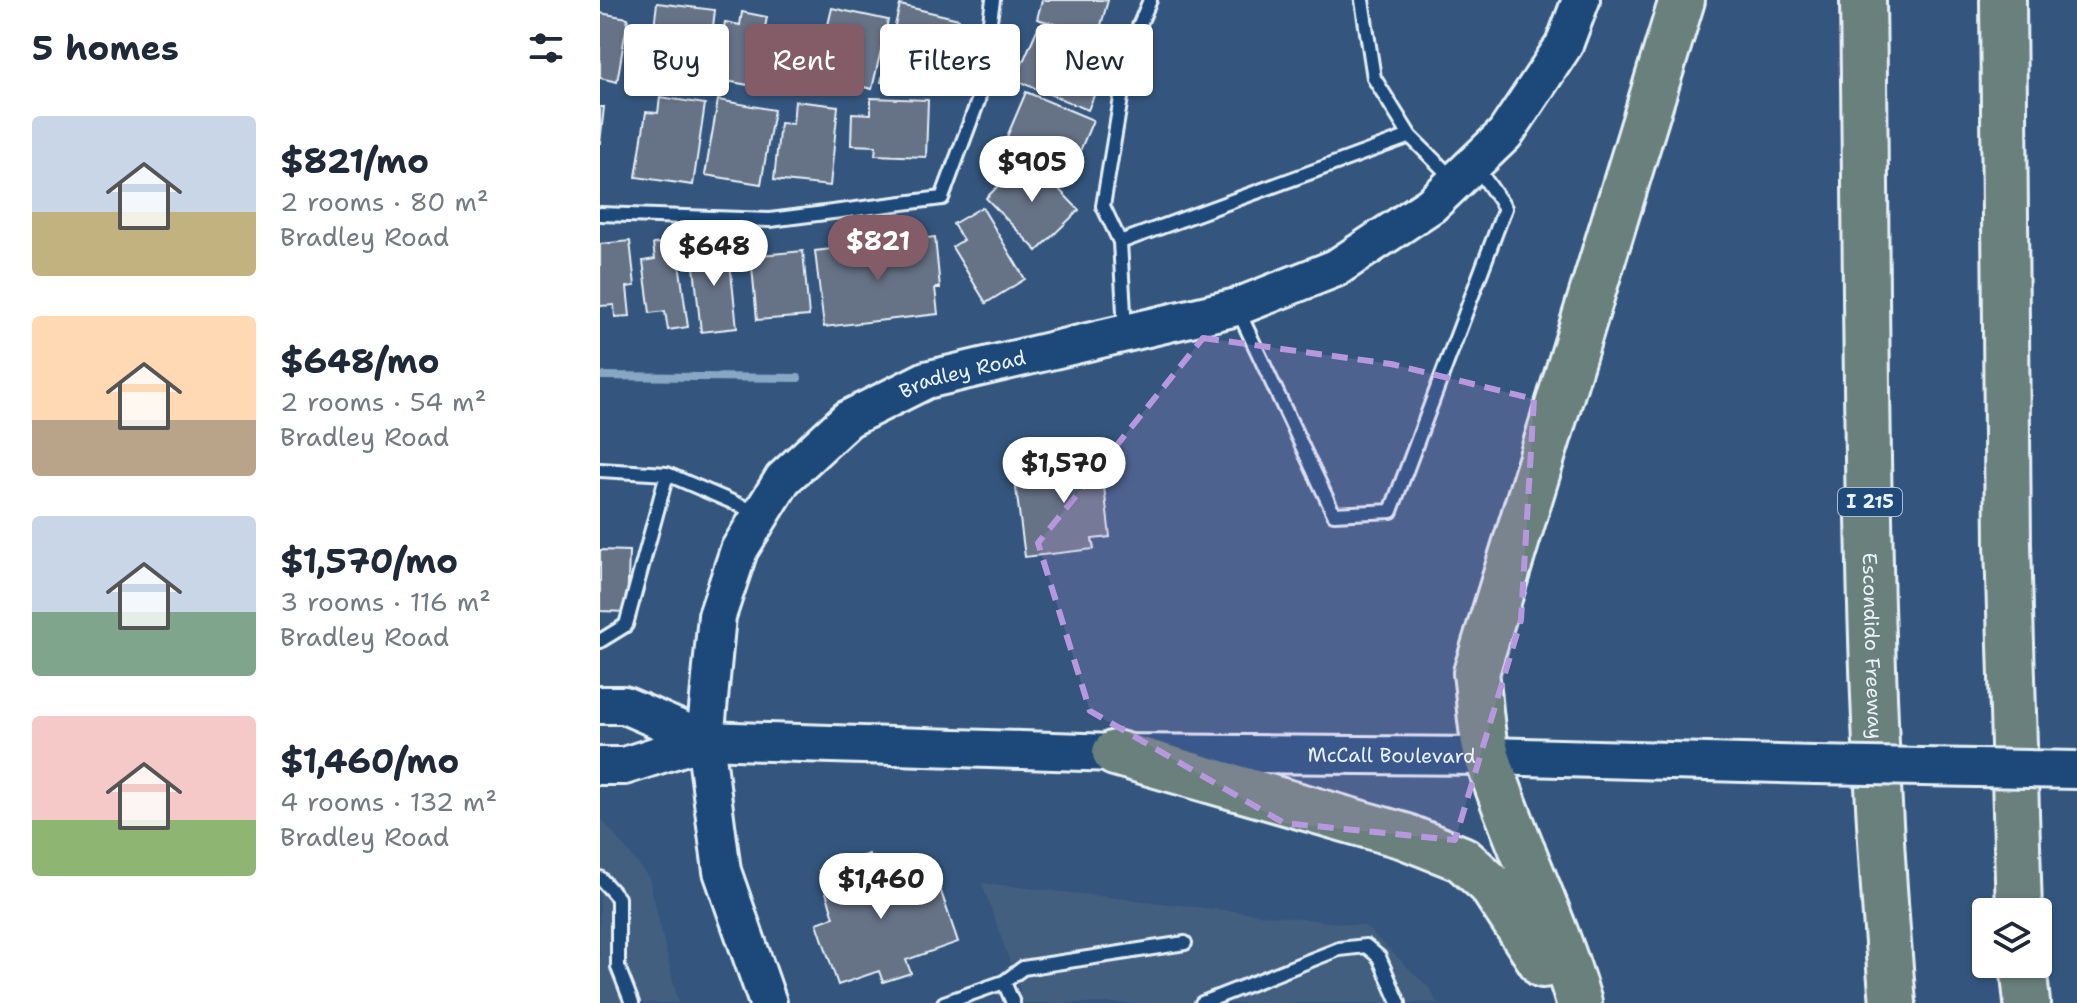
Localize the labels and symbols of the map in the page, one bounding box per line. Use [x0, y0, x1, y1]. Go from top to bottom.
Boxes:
pin: $905 [985, 136, 1079, 204]
pin: $821 [831, 215, 925, 283]
pin: $648 [667, 220, 761, 288]
street label: Bradley Road [895, 344, 1028, 404]
pin: $1,570 [999, 437, 1129, 505]
road number: I 215 [1838, 488, 1902, 516]
street label: Escondido Freeway [1857, 552, 1889, 740]
street label: McCall Boulevard [1308, 742, 1476, 769]
pin: $1,460 [816, 853, 946, 921]

